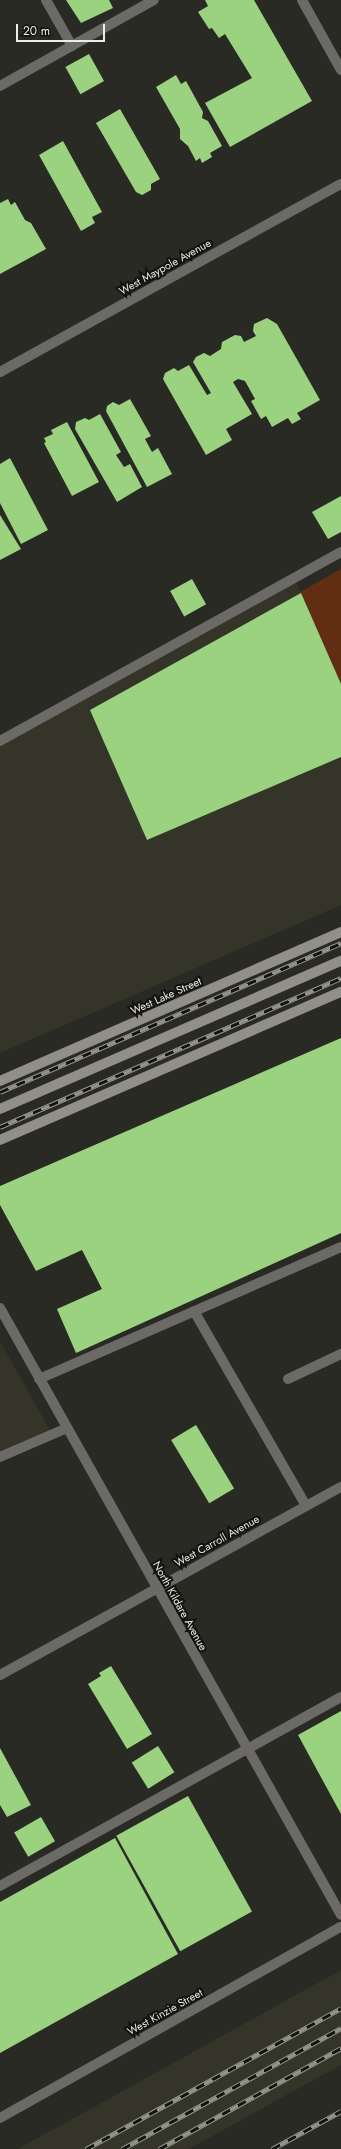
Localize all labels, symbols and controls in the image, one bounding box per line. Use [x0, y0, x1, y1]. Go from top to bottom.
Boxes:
scale bar [18, 16, 107, 42]
text: 20 m [23, 22, 50, 40]
street label: West Maypole Avenue [117, 236, 213, 298]
street label: West Lake Street [129, 974, 203, 1018]
street label: West Carroll Avenue [172, 1512, 262, 1570]
street label: North Kildare Avenue [150, 1559, 210, 1653]
street label: West Kinzie Street [125, 1986, 205, 2038]

